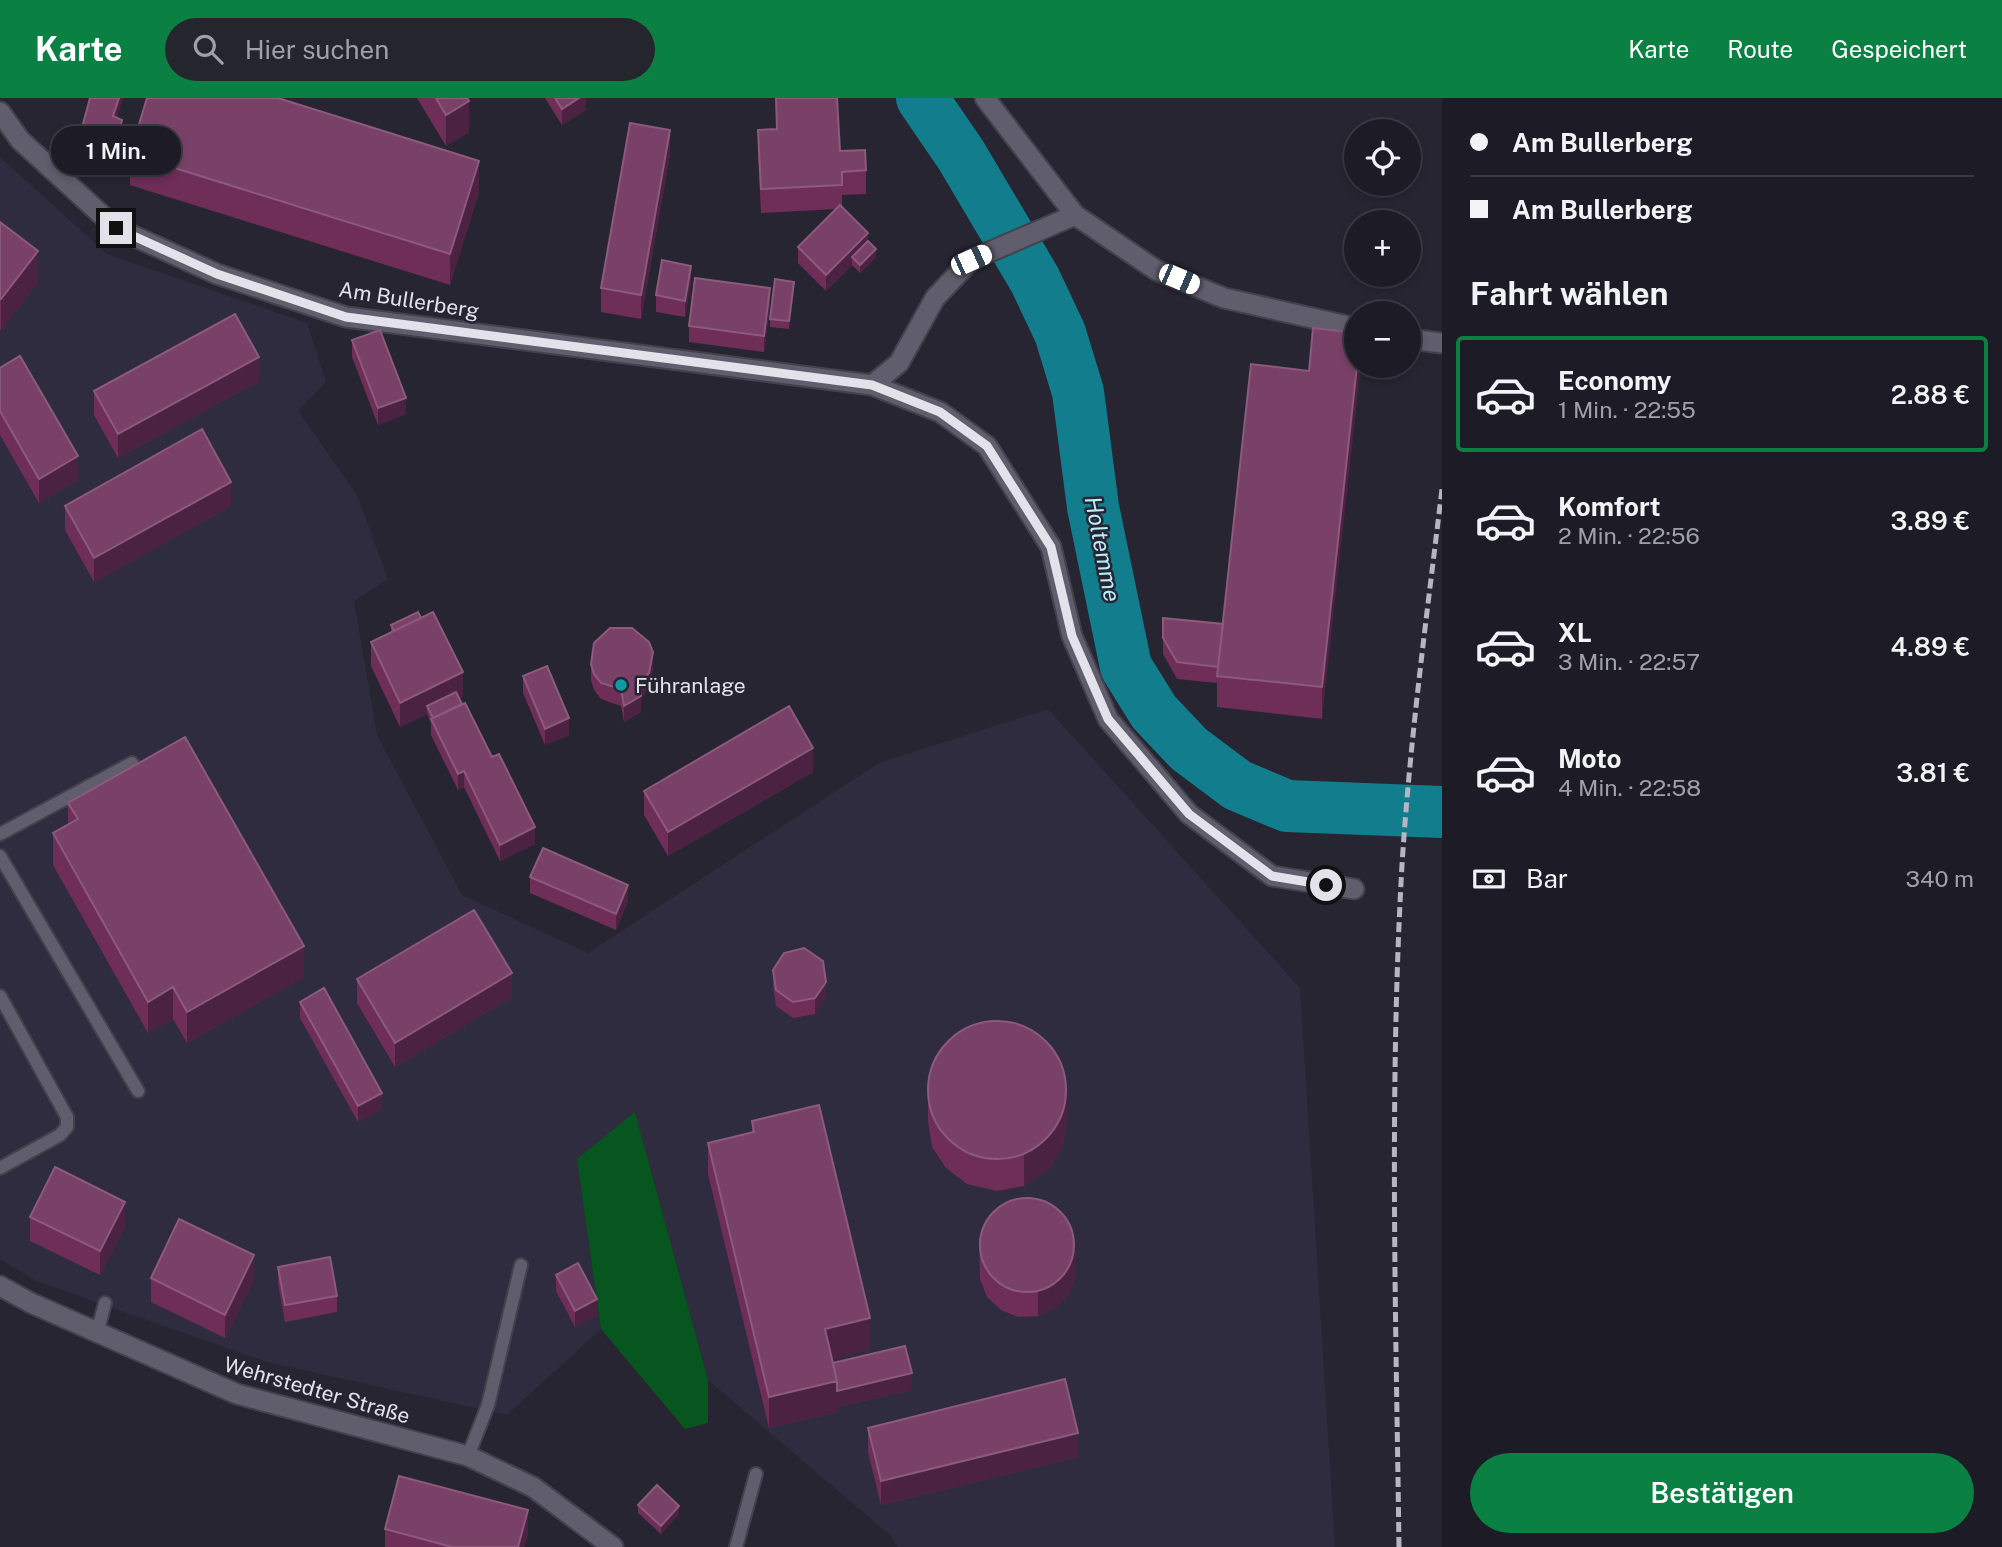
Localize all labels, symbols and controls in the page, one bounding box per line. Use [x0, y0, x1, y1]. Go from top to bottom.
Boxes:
search box [165, 18, 655, 81]
text: Karte [35, 30, 123, 68]
icon: search [189, 30, 227, 68]
text: Hier suchen [245, 34, 389, 65]
text: Karte [1628, 35, 1689, 63]
text: Route [1727, 35, 1793, 63]
text: Gespeichert [1831, 35, 1967, 63]
map controls [1344, 119, 1421, 378]
button: locate [1344, 119, 1421, 196]
callout: 1 Min. [51, 127, 181, 176]
text: Am Bullerberg [1512, 127, 1693, 158]
text: 1 Min. [85, 137, 147, 164]
text: Am Bullerberg [1512, 194, 1693, 225]
button: + [1344, 210, 1421, 287]
route end [100, 212, 132, 244]
car [948, 242, 995, 278]
car [1156, 261, 1203, 297]
text: Fahrt wählen [1470, 275, 1669, 312]
street label: Am Bullerberg [337, 277, 481, 323]
button: − [1344, 301, 1421, 378]
icon: car [1474, 363, 1537, 426]
text: Economy [1558, 365, 1671, 396]
text: 2.88 € [1891, 379, 1970, 410]
text: 1 Min. · 22:55 [1558, 396, 1696, 423]
icon: car [1474, 489, 1537, 552]
text: Komfort [1558, 491, 1660, 522]
water label: Holtemme [1080, 494, 1126, 604]
text: 3.89 € [1890, 505, 1970, 536]
text: 2 Min. · 22:56 [1558, 522, 1700, 549]
icon: car [1474, 615, 1537, 678]
text: XL [1558, 617, 1592, 648]
text: 4.89 € [1891, 631, 1970, 662]
text: 3 Min. · 22:57 [1558, 648, 1700, 675]
place label: Führanlage [635, 673, 746, 698]
marker: Führanlage [613, 677, 629, 693]
icon: car [1474, 741, 1537, 804]
text: Moto [1558, 743, 1621, 774]
text: 3.81 € [1896, 757, 1970, 788]
text: 4 Min. · 22:58 [1558, 774, 1701, 801]
icon: cash [1470, 860, 1508, 898]
text: Bar [1526, 863, 1568, 894]
text: 340 m [1906, 865, 1974, 892]
route start [1310, 869, 1342, 901]
street label: Wehrstedter Straße [221, 1351, 413, 1429]
button: Bestätigen [1470, 1453, 1974, 1533]

